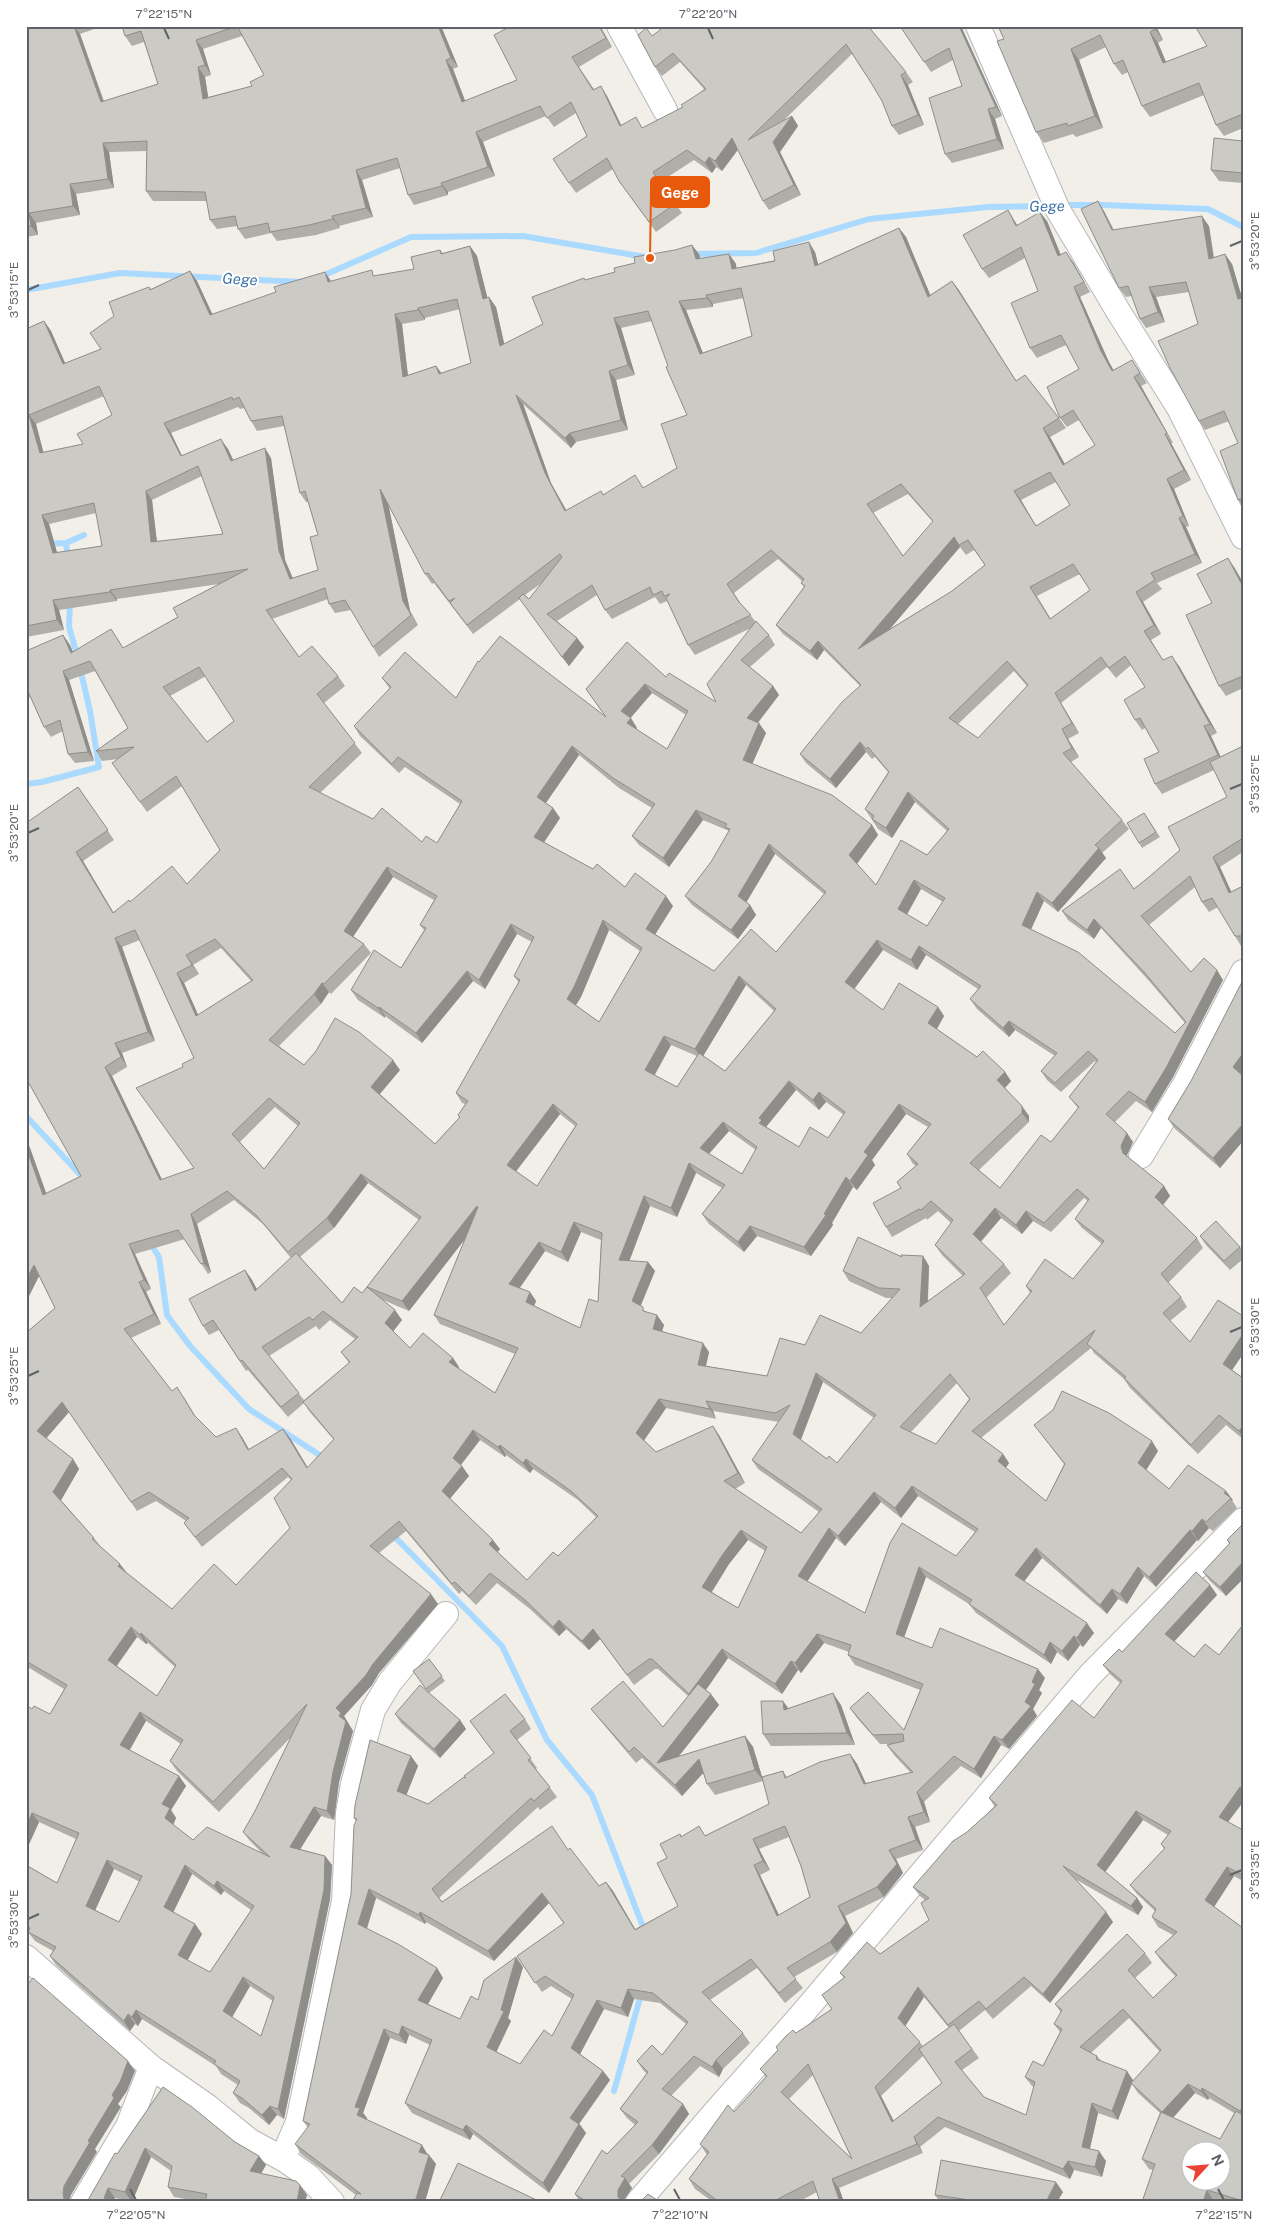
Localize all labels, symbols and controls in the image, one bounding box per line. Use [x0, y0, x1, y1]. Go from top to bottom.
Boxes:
text: 7°22'15"N [136, 7, 192, 21]
text: 7°22'20"N [679, 7, 737, 21]
callout: Gege [651, 177, 709, 207]
text: Gege [661, 184, 699, 201]
water label: Gege [1029, 197, 1065, 215]
text: 3°53'20"E [1248, 212, 1262, 270]
text: 3°53'15"E [7, 262, 21, 318]
water label: Gege [222, 270, 258, 288]
text: 3°53'25"E [1248, 755, 1262, 813]
text: 3°53'20"E [7, 804, 21, 862]
text: 3°53'30"E [1248, 1298, 1262, 1356]
text: 3°53'25"E [7, 1347, 21, 1405]
text: 3°53'35"E [1248, 1840, 1262, 1900]
text: 3°53'30"E [7, 1890, 21, 1948]
north arrow [1182, 2140, 1232, 2190]
text: N [1208, 2152, 1227, 2169]
text: 7°22'05"N [106, 2208, 166, 2222]
text: 7°22'10"N [652, 2208, 708, 2222]
text: 7°22'15"N [1196, 2208, 1252, 2222]

